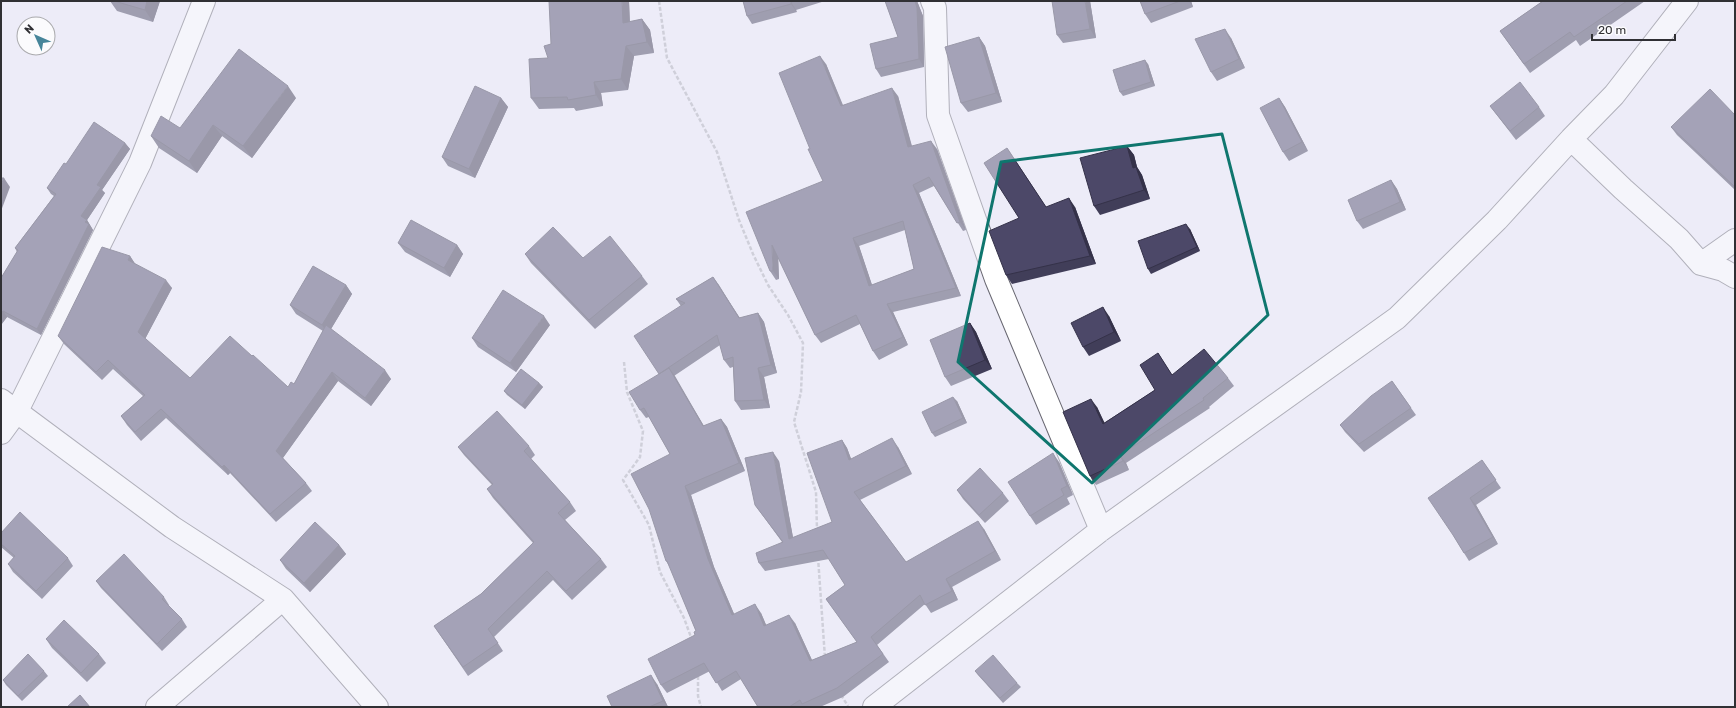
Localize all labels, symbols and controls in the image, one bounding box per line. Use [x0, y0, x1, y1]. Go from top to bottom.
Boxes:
north arrow [16, 16, 56, 56]
scale bar [1592, 16, 1675, 42]
text: N [22, 22, 37, 37]
text: 20 m [1598, 23, 1626, 37]

